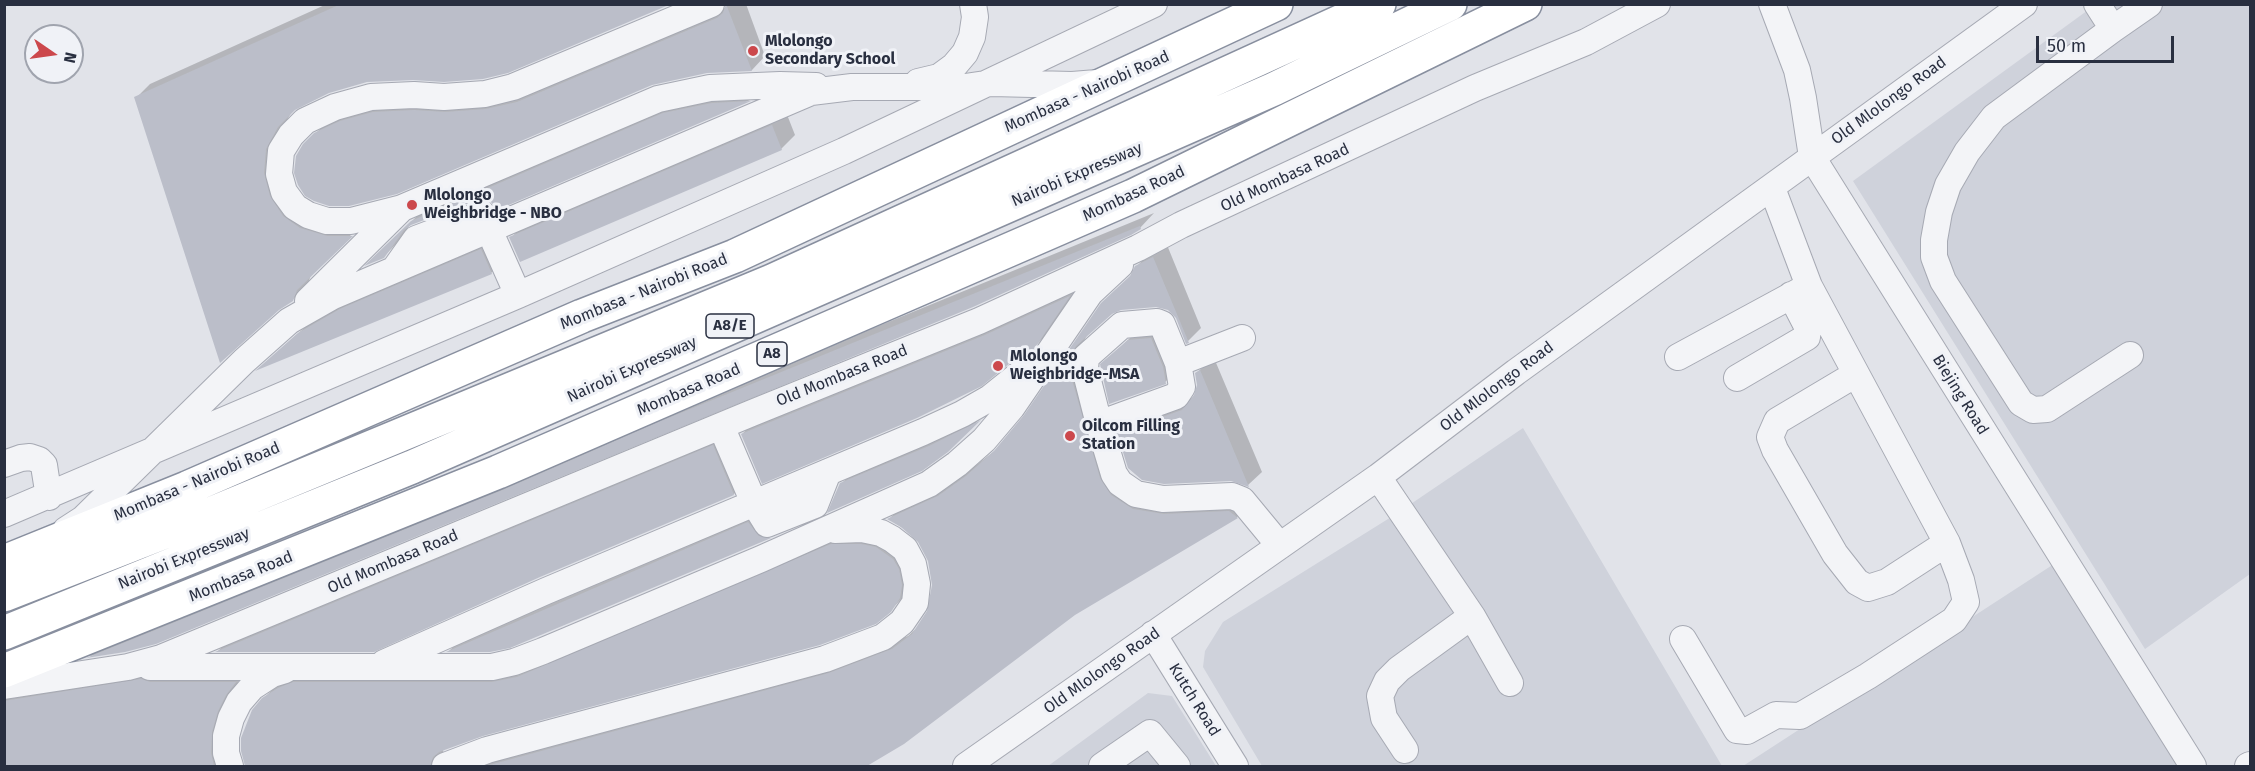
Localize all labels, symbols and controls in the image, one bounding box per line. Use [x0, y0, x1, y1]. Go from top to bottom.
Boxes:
north arrow [24, 24, 84, 84]
scale bar [2039, 24, 2177, 62]
place label: Mlolongo Secondary School [765, 32, 895, 70]
text: 50 m [2047, 35, 2086, 57]
marker: Mlolongo Secondary School [746, 44, 760, 58]
street label: Mombasa - Nairobi Road [1001, 47, 1173, 137]
text: N [60, 50, 81, 65]
street label: Old Mlolongo Road [1828, 53, 1950, 149]
street label: Nairobi Expressway [1009, 139, 1145, 211]
street label: Old Mombasa Road [1217, 140, 1353, 216]
street label: Mombasa Road [1080, 162, 1188, 226]
place label: Mlolongo Weighbridge - NBO [424, 186, 562, 224]
marker: Mlolongo Weighbridge - NBO [405, 198, 419, 212]
street label: Mombasa - Nairobi Road [558, 250, 730, 334]
road number: A8/E [706, 314, 754, 338]
street label: Nairobi Expressway [564, 333, 700, 407]
street label: Old Mlolongo Road [1436, 338, 1558, 436]
street label: Old Mombasa Road [773, 341, 911, 411]
road number: A8 [757, 342, 787, 366]
place label: Mlolongo Weighbridge-MSA [1010, 347, 1140, 385]
street label: Biejing Road [1928, 351, 1992, 439]
marker: Mlolongo Weighbridge-MSA [991, 359, 1005, 373]
street label: Mombasa Road [634, 360, 744, 420]
place label: Oilcom Filling Station [1082, 417, 1180, 455]
marker: Oilcom Filling Station [1063, 429, 1077, 443]
street label: Mombasa - Nairobi Road [111, 438, 283, 526]
street label: Nairobi Expressway [116, 524, 252, 594]
street label: Old Mombasa Road [325, 526, 461, 598]
street label: Mombasa Road [186, 547, 296, 607]
street label: Old Mlolongo Road [1040, 624, 1164, 718]
street label: Kutch Road [1164, 660, 1224, 740]

